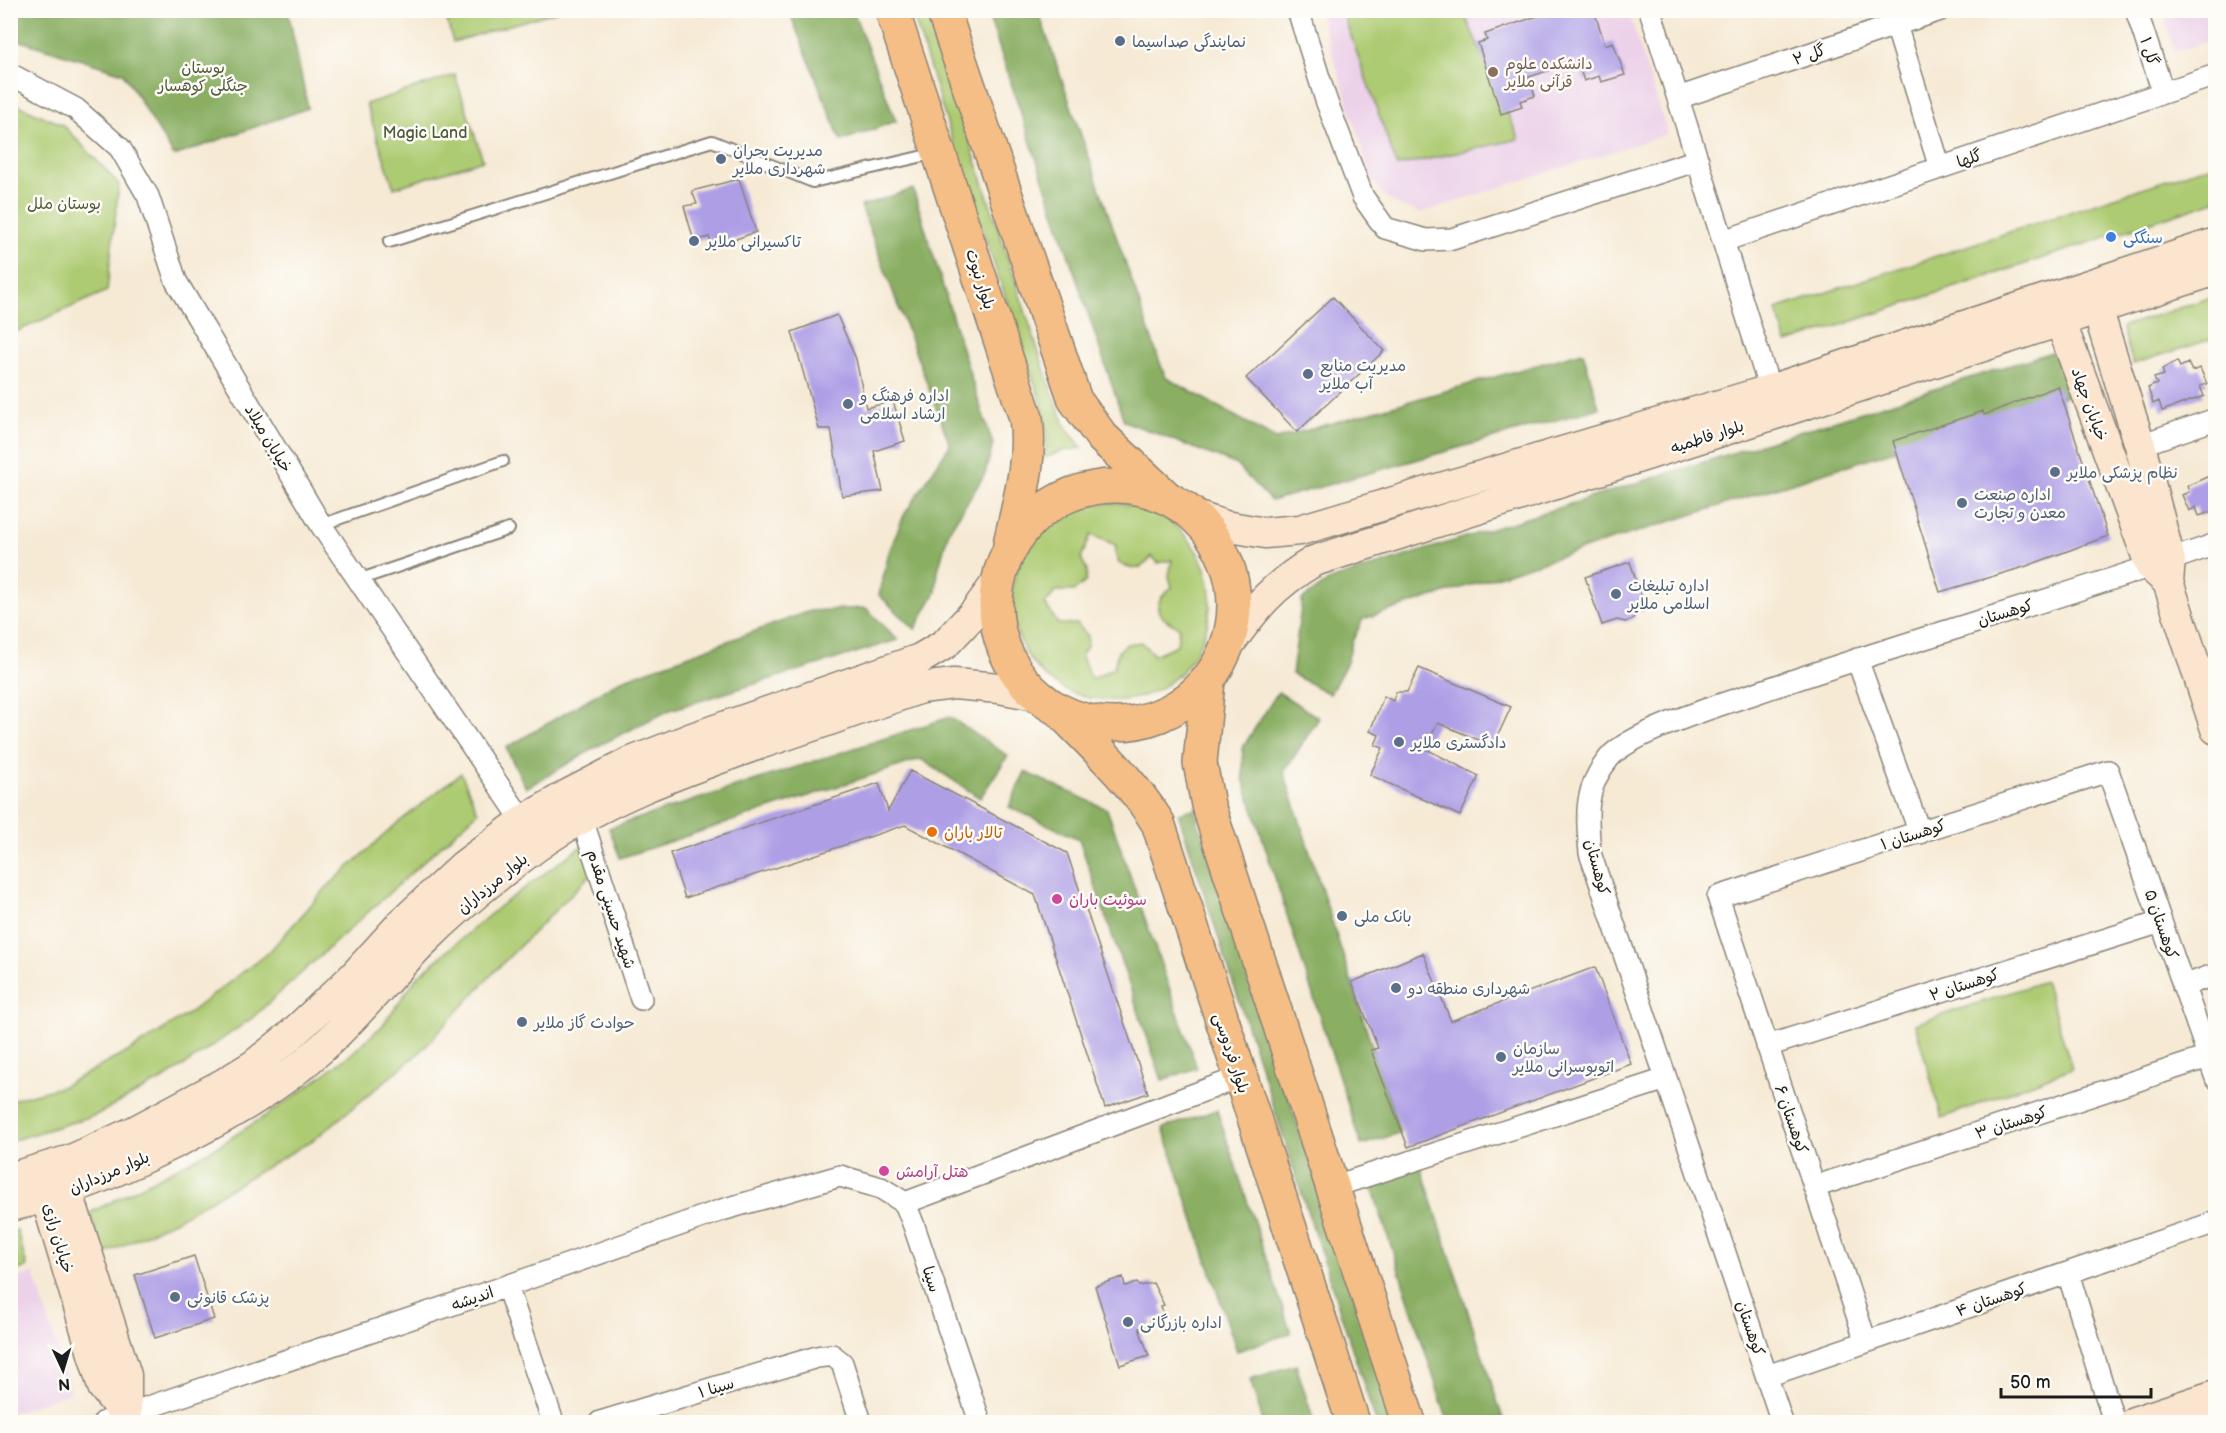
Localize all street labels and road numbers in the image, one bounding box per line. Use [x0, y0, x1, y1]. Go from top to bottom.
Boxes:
street label: گل ۱ [2135, 35, 2163, 68]
street label: گل ۲ [1790, 40, 1829, 70]
street label: گلها [1954, 145, 1985, 173]
street label: بلوار نبوت [961, 247, 998, 312]
street label: خیابان جهاد [2067, 365, 2111, 444]
street label: خیابان میلاد [240, 401, 295, 476]
street label: بلوار فاطمیه [1668, 417, 1747, 458]
street label: کوهستان [1975, 596, 2036, 631]
street label: کوهستان ۱ [1879, 816, 1949, 855]
street label: کوهستان [1580, 837, 1613, 898]
street label: شهید حسینی مقدم [580, 848, 639, 972]
street label: بلوار مرزداران [454, 850, 532, 918]
street label: کوهستان ۵ [2140, 887, 2181, 962]
street label: کوهستان ۲ [1927, 965, 2002, 1006]
street label: بلوار فردوسی [1209, 1011, 1252, 1096]
street label: کوهستان ۶ [1770, 1083, 1811, 1156]
street label: کوهستان ۳ [1973, 1103, 2050, 1144]
street label: بلوار مرزداران [67, 1148, 153, 1199]
street label: خیابان رازی [38, 1201, 77, 1276]
street label: سینا [917, 1264, 944, 1295]
street label: کوهستان ۴ [1954, 1279, 2029, 1321]
street label: اندیشه [449, 1283, 496, 1316]
street label: کوهستان [1731, 1298, 1768, 1359]
street label: سینا ۱ [696, 1374, 737, 1403]

